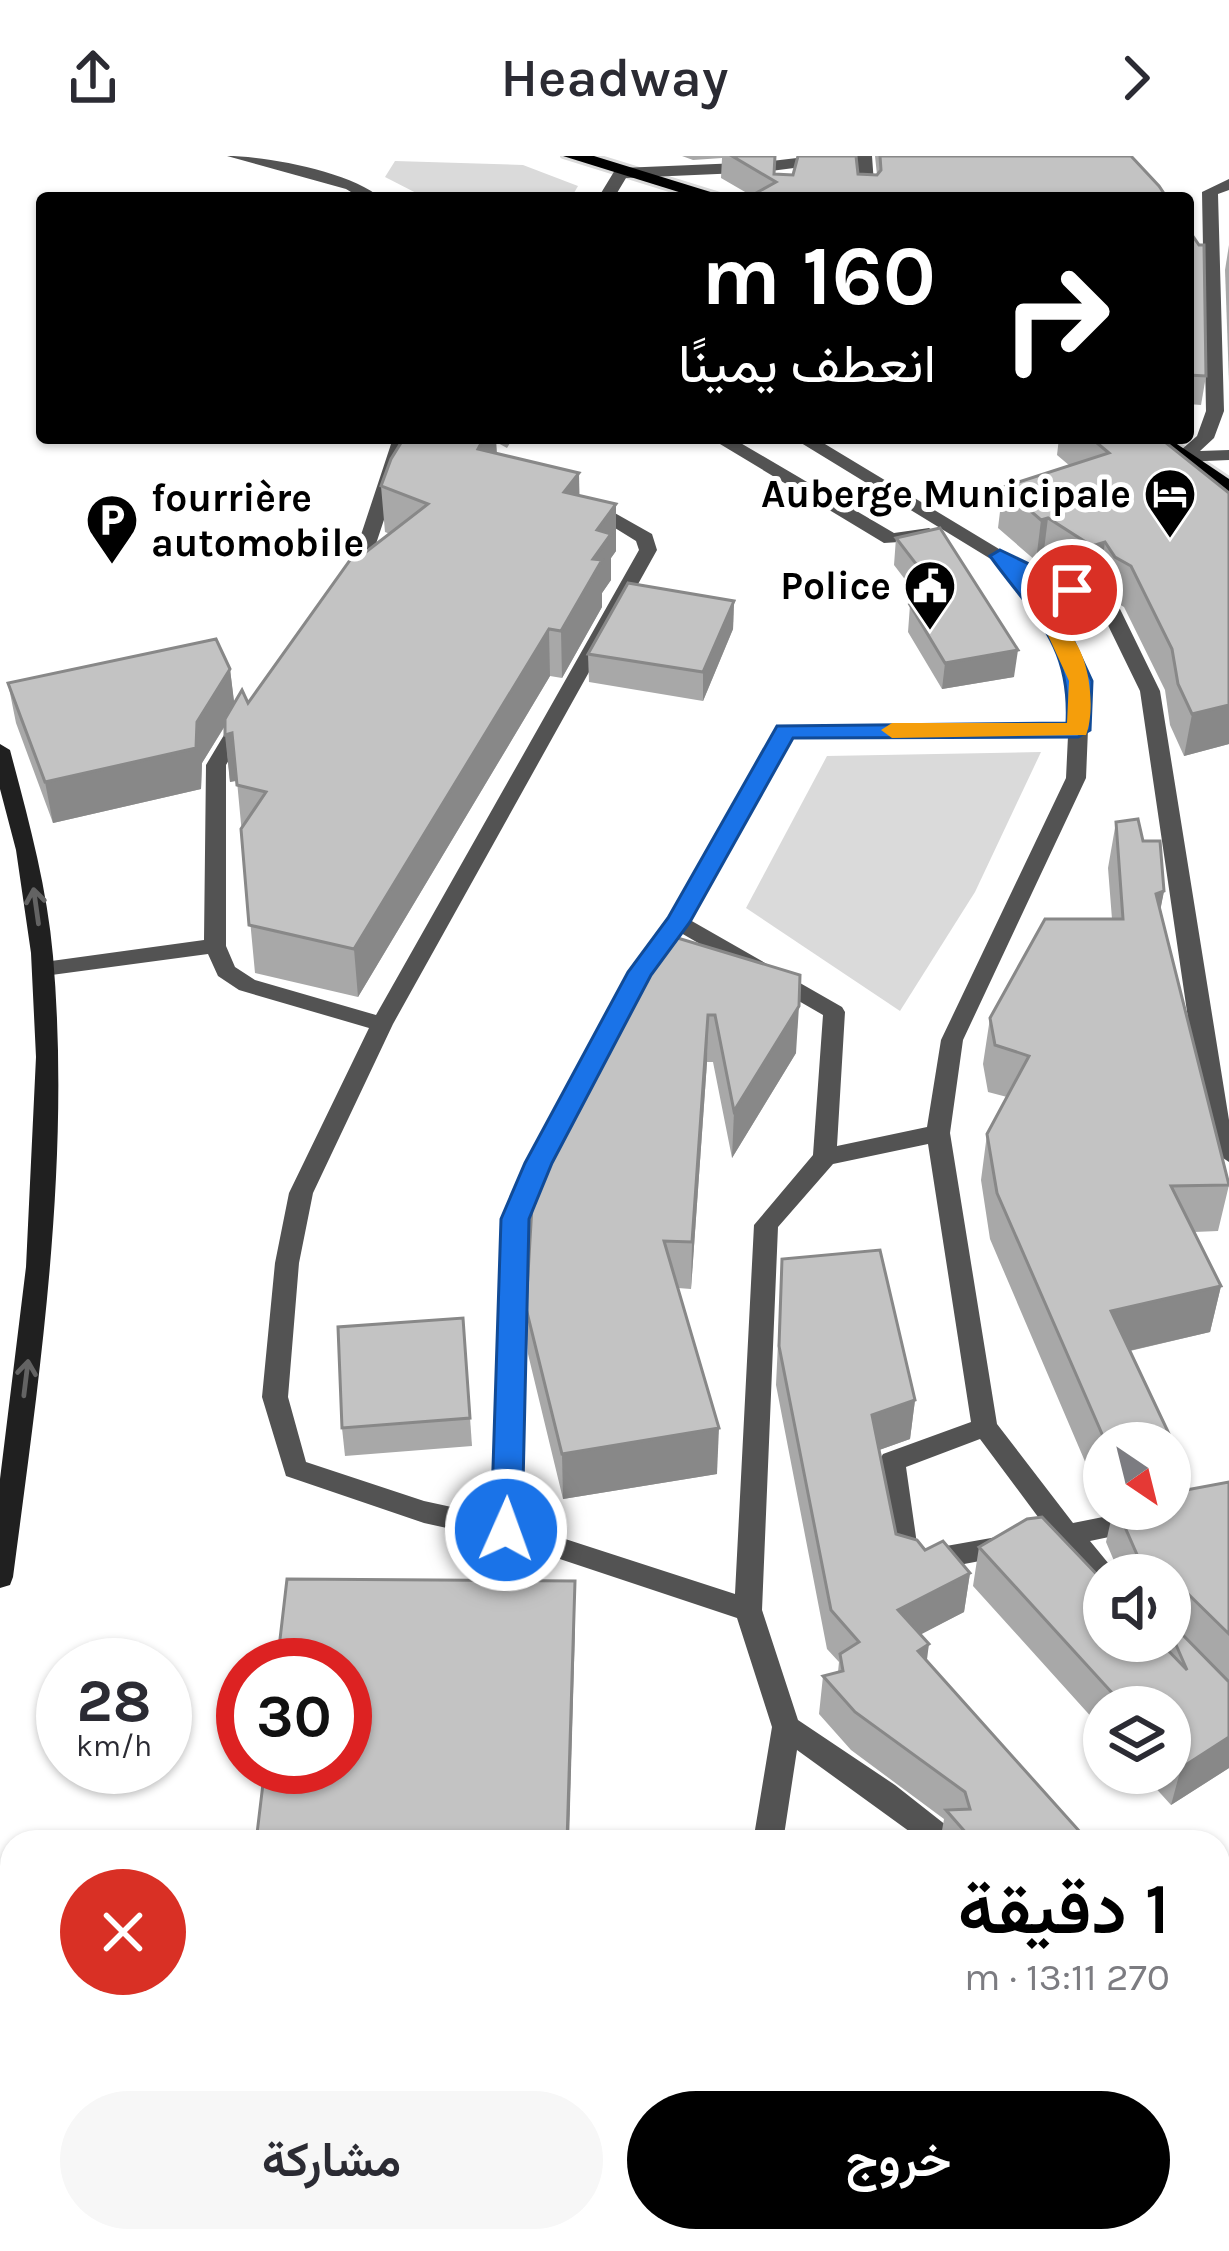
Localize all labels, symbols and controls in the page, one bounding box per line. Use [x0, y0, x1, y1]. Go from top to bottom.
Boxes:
icon: share [60, 45, 126, 111]
icon: forward [1103, 45, 1169, 111]
text: Headway [501, 46, 728, 110]
text: 160 m [701, 227, 936, 325]
icon: right [978, 240, 1134, 396]
text: انعطف يمينًا [678, 332, 936, 396]
hotel icon: Auberge Municipale [1142, 466, 1198, 540]
place label: Auberge Municipale [761, 471, 1131, 517]
place label: fourrière automobile [151, 475, 364, 566]
parking icon: fourrière automobile [84, 492, 140, 566]
pin [1021, 539, 1123, 641]
icon: arrive [1039, 557, 1105, 623]
public building icon: Police [902, 558, 958, 632]
place label: Police [780, 563, 891, 609]
one-way arrow [24, 887, 47, 926]
one-way arrow [15, 1359, 37, 1398]
north arrow [1083, 1422, 1191, 1530]
map controls [1083, 1422, 1191, 1794]
position arrow [443, 1467, 569, 1593]
button: sound [1083, 1554, 1191, 1662]
speed limit sign: 30 [216, 1638, 372, 1794]
text: 28 [76, 1666, 152, 1736]
button: layers [1083, 1686, 1191, 1794]
text: km/h [76, 1728, 152, 1764]
text: 1 دقيقة [958, 1867, 1170, 1951]
button: close [60, 1869, 186, 1995]
text: 270 m · 13:11 [964, 1954, 1170, 2000]
button: مشاركة [60, 2091, 603, 2229]
button: خروج [627, 2091, 1170, 2229]

